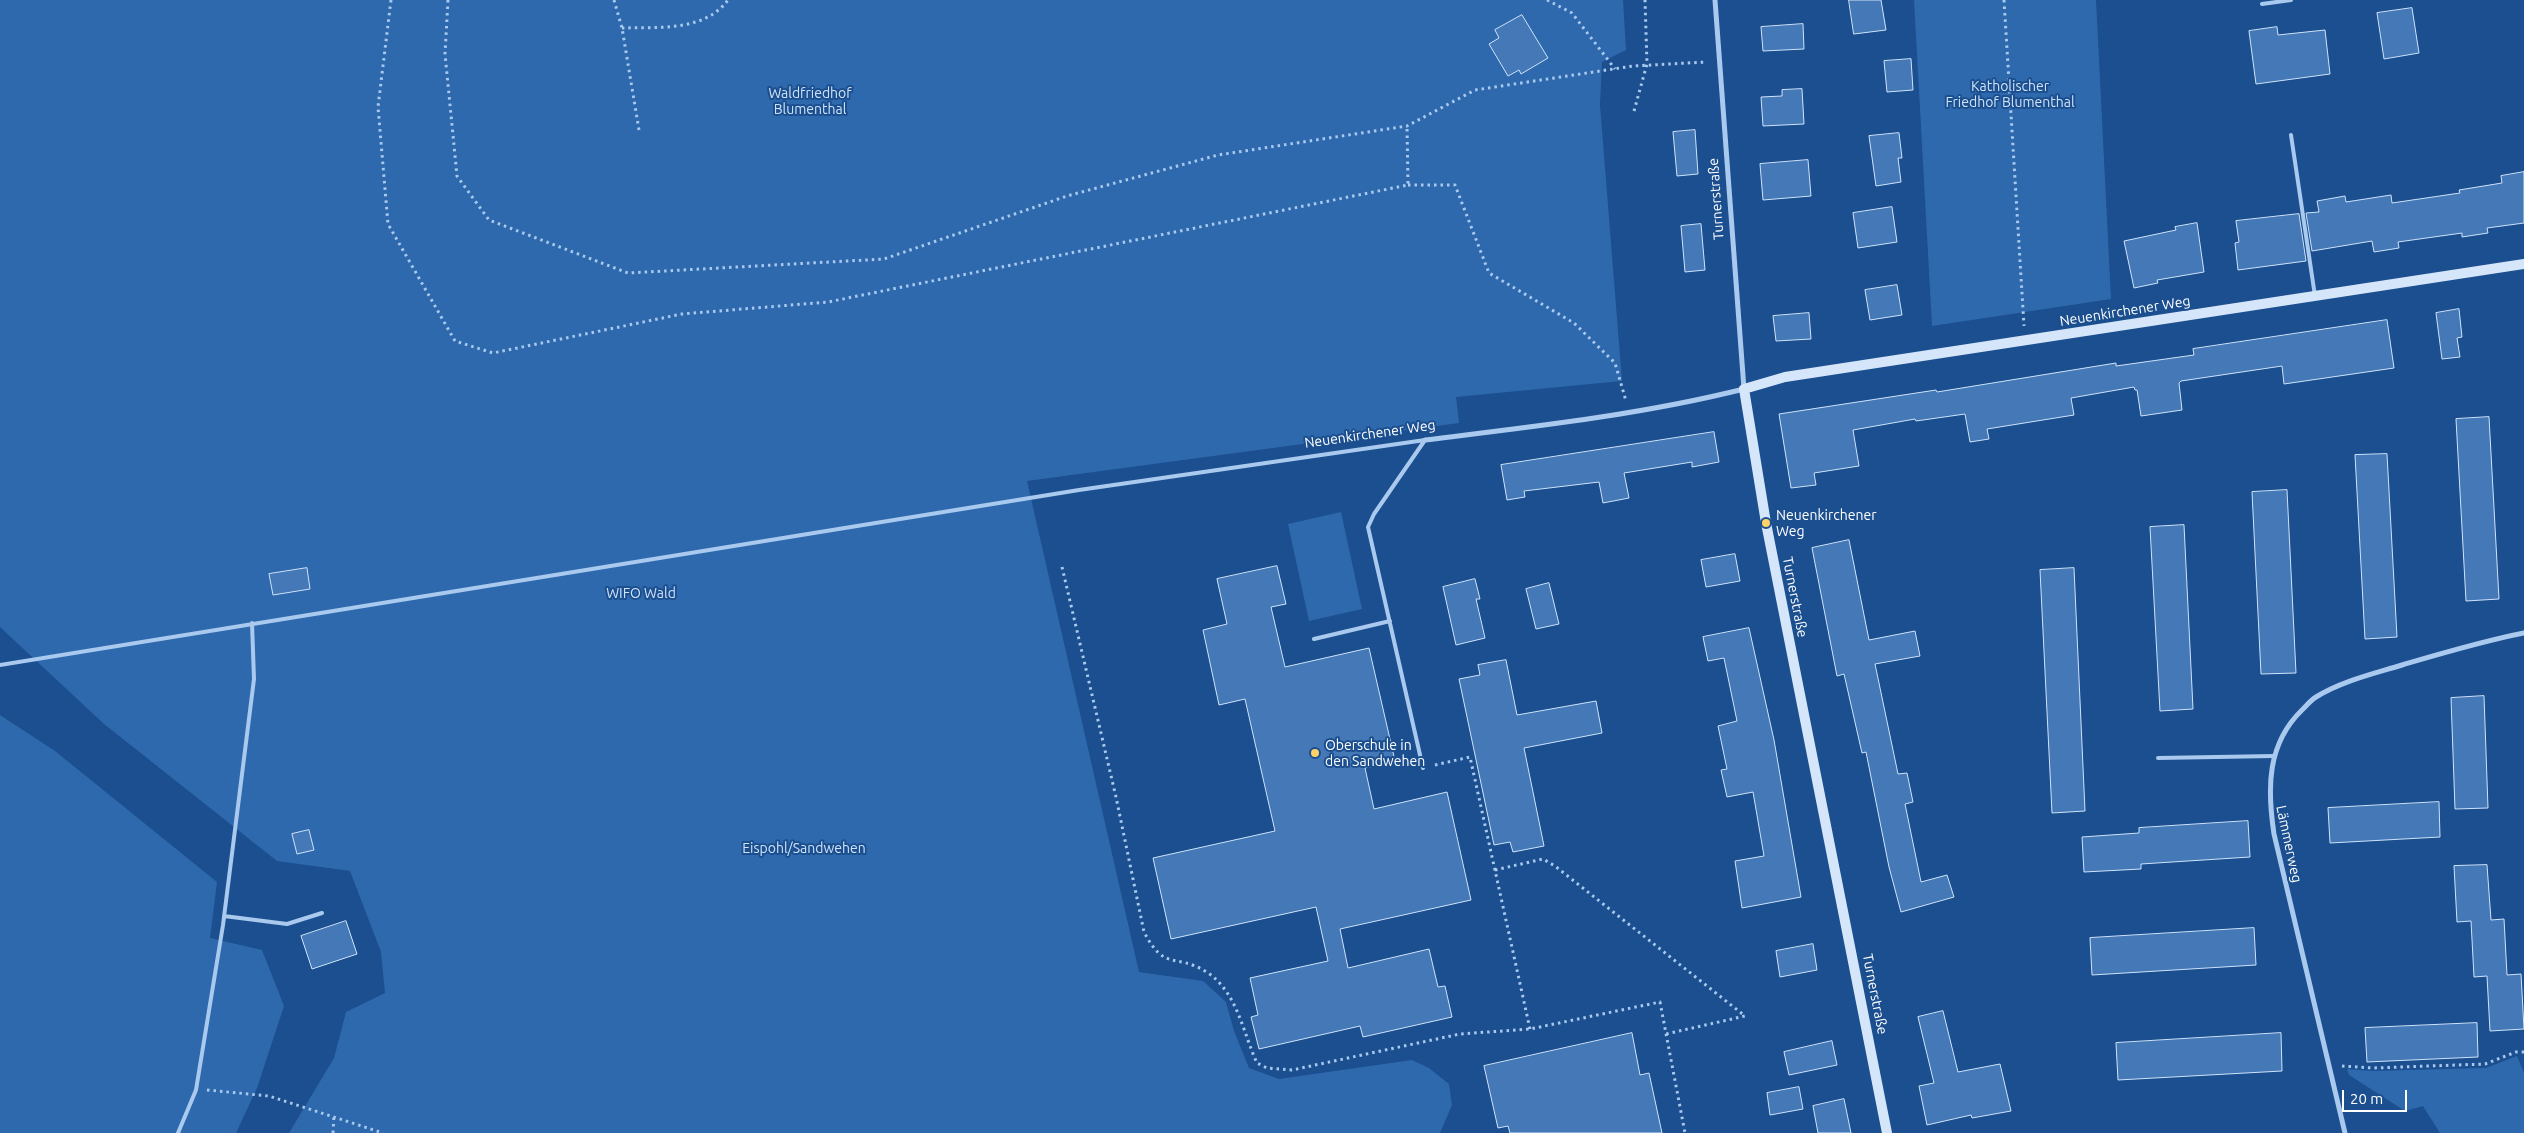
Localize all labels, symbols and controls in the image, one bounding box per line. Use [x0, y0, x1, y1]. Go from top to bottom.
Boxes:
park label: Katholischer Friedhof Blumenthal [1945, 78, 2075, 110]
park label: Waldfriedhof Blumenthal [768, 85, 852, 118]
street label: Turnerstraße [1705, 158, 1727, 240]
street label: Neuenkirchener Weg [2058, 292, 2192, 330]
street label: Neuenkirchener Weg [1303, 416, 1437, 452]
place label: Neuenkirchener Weg [1776, 507, 1876, 540]
marker: Neuenkirchener Weg [1760, 517, 1772, 529]
street label: Turnerstraße [1779, 555, 1811, 639]
park label: WIFO Wald [606, 585, 676, 601]
place label: Oberschule in den Sandwehen [1325, 737, 1425, 770]
marker: Oberschule in den Sandwehen [1309, 747, 1321, 759]
street label: Lämmerweg [2273, 804, 2305, 884]
park label: Eispohl/Sandwehen [742, 840, 866, 856]
street label: Turnerstraße [1859, 952, 1891, 1036]
scale bar [2344, 1080, 2409, 1112]
text: 20 m [2350, 1090, 2383, 1107]

